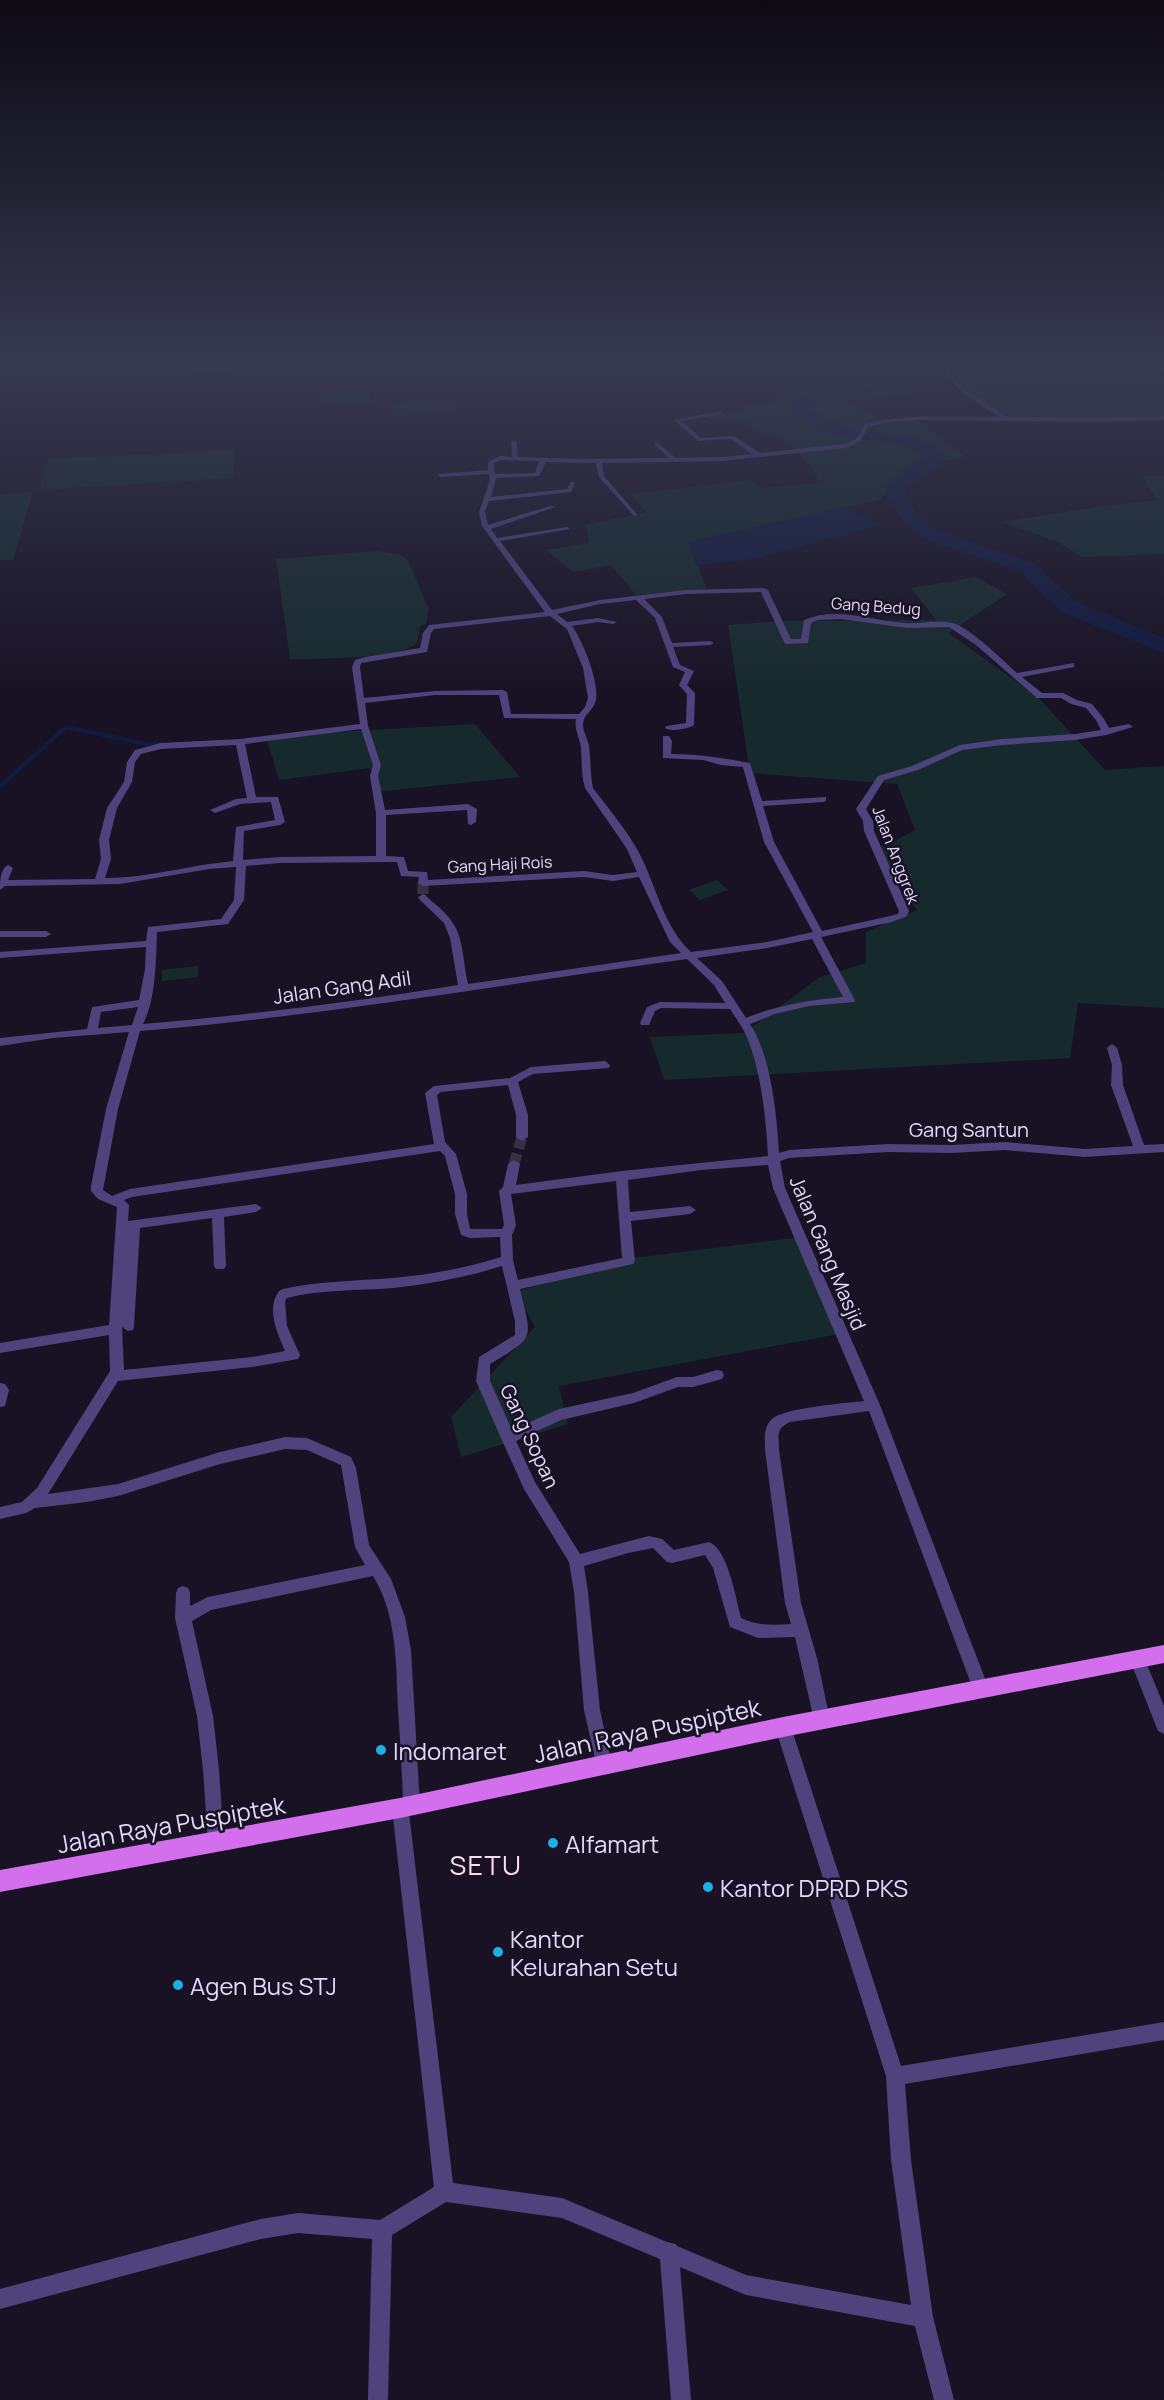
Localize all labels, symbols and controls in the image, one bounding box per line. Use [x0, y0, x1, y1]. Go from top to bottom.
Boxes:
street label: Gang Bedug [830, 592, 922, 620]
street label: Jalan Anggrek [867, 803, 925, 908]
street label: Gang Haji Rois [447, 850, 553, 878]
street label: Jalan Gang Adil [271, 964, 413, 1010]
street label: Gang Santun [909, 1116, 1029, 1143]
street label: Jalan Gang Masjid [783, 1172, 873, 1334]
street label: Gang Sopan [494, 1380, 566, 1492]
street label: Jalan Raya Puspiptek [531, 1690, 764, 1770]
place label: Indomaret [393, 1734, 507, 1767]
marker: Indomaret [374, 1743, 388, 1757]
street label: Jalan Raya Puspiptek [54, 1788, 289, 1860]
place label: Alfamart [565, 1827, 659, 1860]
marker: Alfamart [546, 1836, 560, 1850]
district label: SETU [449, 1846, 523, 1883]
place label: Kantor DPRD PKS [720, 1871, 908, 1904]
marker: Kantor DPRD PKS [701, 1880, 715, 1894]
place label: Kantor Kelurahan Setu [510, 1922, 678, 1983]
marker: Kantor Kelurahan Setu [491, 1945, 505, 1959]
place label: Agen Bus STJ [190, 1969, 337, 2002]
marker: Agen Bus STJ [171, 1978, 185, 1992]

